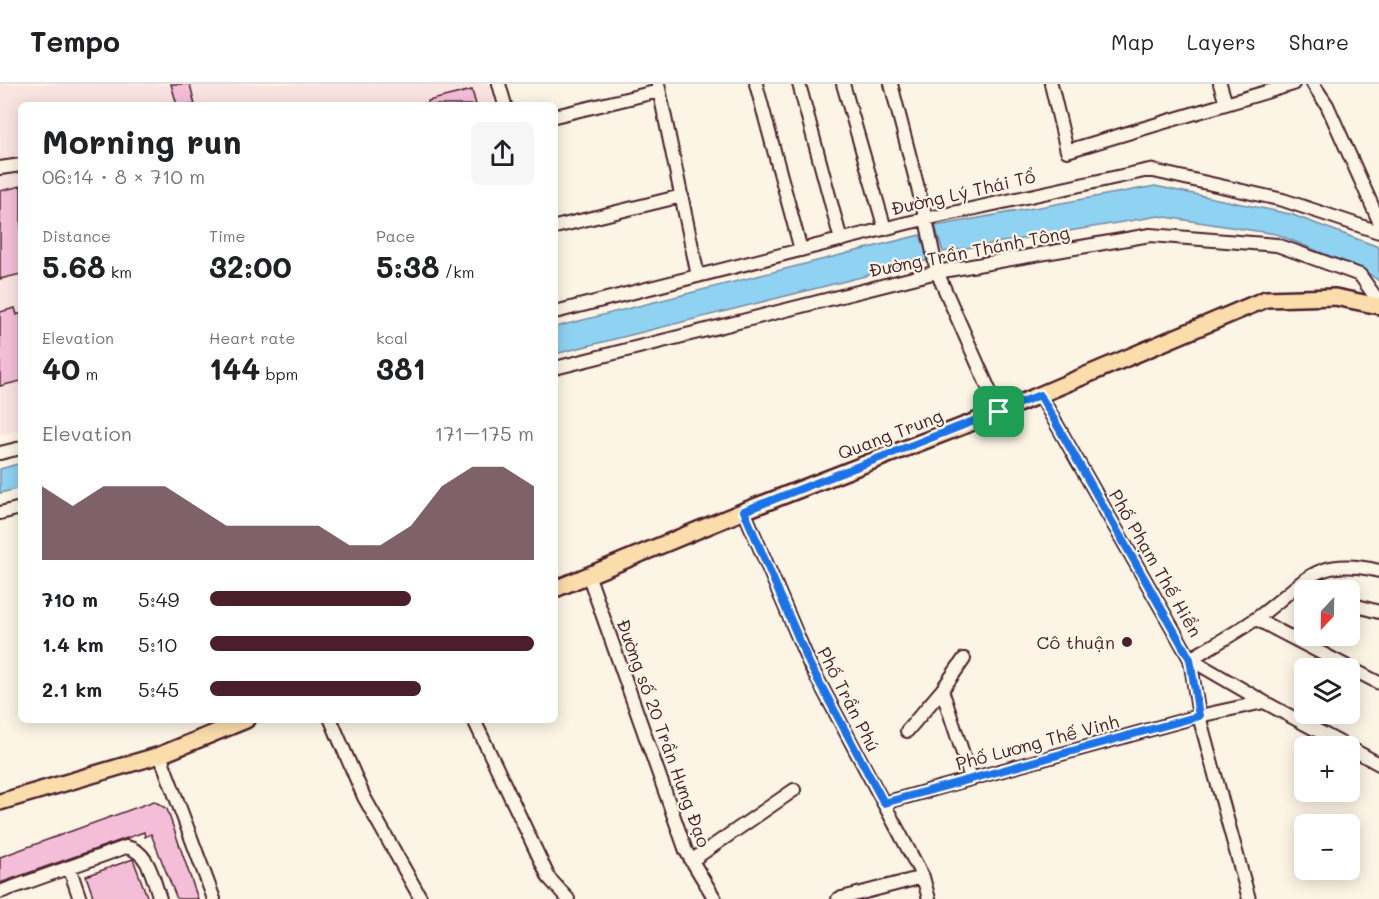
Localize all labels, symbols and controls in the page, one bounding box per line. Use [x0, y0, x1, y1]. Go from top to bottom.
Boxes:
text: Tempo [30, 23, 120, 59]
text: Map [1111, 28, 1154, 55]
text: Layers [1187, 28, 1256, 55]
text: Share [1289, 28, 1349, 55]
text: Morning run [42, 119, 242, 162]
button: share [471, 122, 534, 185]
text: 06:14 · 8 × 710 m [42, 163, 205, 189]
street label: Đường Lý Thái Tổ [888, 164, 1038, 220]
street label: Đường Trần Thánh Tông [867, 220, 1071, 282]
text: Distance [42, 225, 111, 246]
text: Time [209, 225, 245, 246]
text: Pace [376, 225, 415, 246]
text: 5.68 [42, 246, 106, 286]
text: 32:00 [209, 246, 292, 286]
text: 5:38 [376, 246, 440, 286]
text: km [106, 261, 132, 282]
text: /km [440, 261, 474, 282]
text: Elevation [42, 327, 114, 348]
text: Heart rate [209, 327, 295, 348]
text: kcal [376, 327, 408, 348]
text: 40 [42, 348, 80, 388]
text: 144 [209, 348, 260, 388]
text: 381 [376, 348, 426, 388]
text: m [80, 363, 98, 384]
text: bpm [260, 363, 298, 384]
pin [973, 386, 1024, 437]
icon: arrive [982, 395, 1015, 428]
street label: Quang Trung [834, 403, 946, 465]
text: Elevation [42, 420, 132, 446]
text: 171–175 m [435, 420, 534, 446]
street label: Phố Phạm Thế Hiển [1104, 485, 1208, 641]
north arrow [1294, 580, 1360, 646]
map controls [1294, 580, 1360, 880]
text: 710 m [42, 586, 98, 612]
text: 5:49 [138, 586, 179, 612]
street label: Đường số 20 Trần Hưng Đạo [611, 615, 717, 851]
place label: Cô thuận [1037, 630, 1115, 654]
text: 1.4 km [42, 631, 104, 657]
text: 5:10 [138, 631, 177, 657]
marker: Cô thuận [1120, 635, 1134, 649]
street label: Phố Trần Phú [812, 643, 886, 755]
button: layers [1294, 658, 1360, 724]
text: 2.1 km [42, 676, 102, 702]
text: 5:45 [138, 676, 179, 702]
street label: Phố Lương Thế Vinh [953, 709, 1121, 775]
button: + [1294, 736, 1360, 802]
button: − [1294, 814, 1360, 880]

